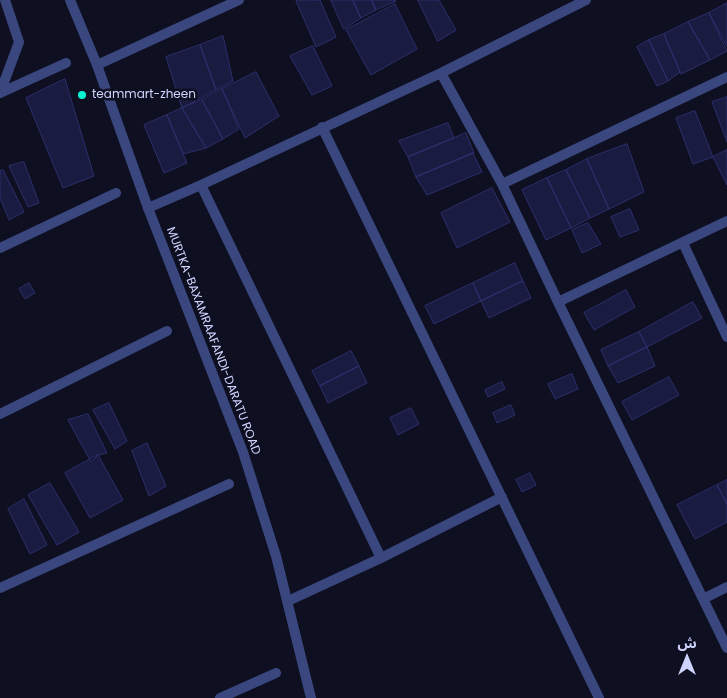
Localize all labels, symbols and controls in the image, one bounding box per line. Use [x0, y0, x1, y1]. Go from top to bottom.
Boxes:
place label: teammart-zheen [92, 88, 196, 102]
marker: teammart-zheen [76, 89, 88, 101]
street label: MURTKA-BAXAMRAAFANDI-DARATU ROAD [163, 225, 263, 457]
north arrow [662, 633, 712, 683]
text: ش [677, 633, 697, 653]

